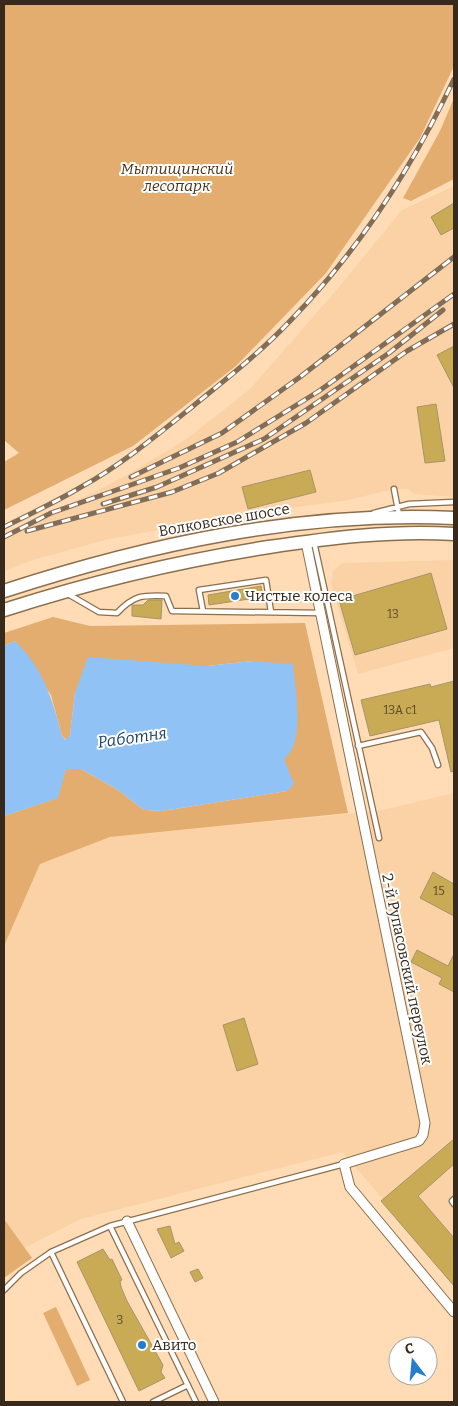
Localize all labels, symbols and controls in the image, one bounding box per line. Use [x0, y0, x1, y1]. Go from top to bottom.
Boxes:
park label: Мытищинский лесопарк [121, 160, 233, 195]
street label: Волковское шоссе [157, 500, 291, 540]
place label: Чистые колеса [245, 587, 353, 605]
marker: Чистые колеса [229, 590, 241, 602]
house number: 13 [387, 607, 399, 621]
house number: 13А с1 [383, 703, 417, 717]
water label: Работня [96, 723, 168, 752]
street label: 2-й Рупасовский переулок [378, 872, 436, 1066]
house number: 15 [433, 884, 445, 898]
house number: 3 [117, 1313, 124, 1327]
place label: Авито [152, 1336, 196, 1354]
north arrow [388, 1336, 438, 1386]
marker: Авито [136, 1339, 148, 1351]
text: С [403, 1340, 416, 1358]

